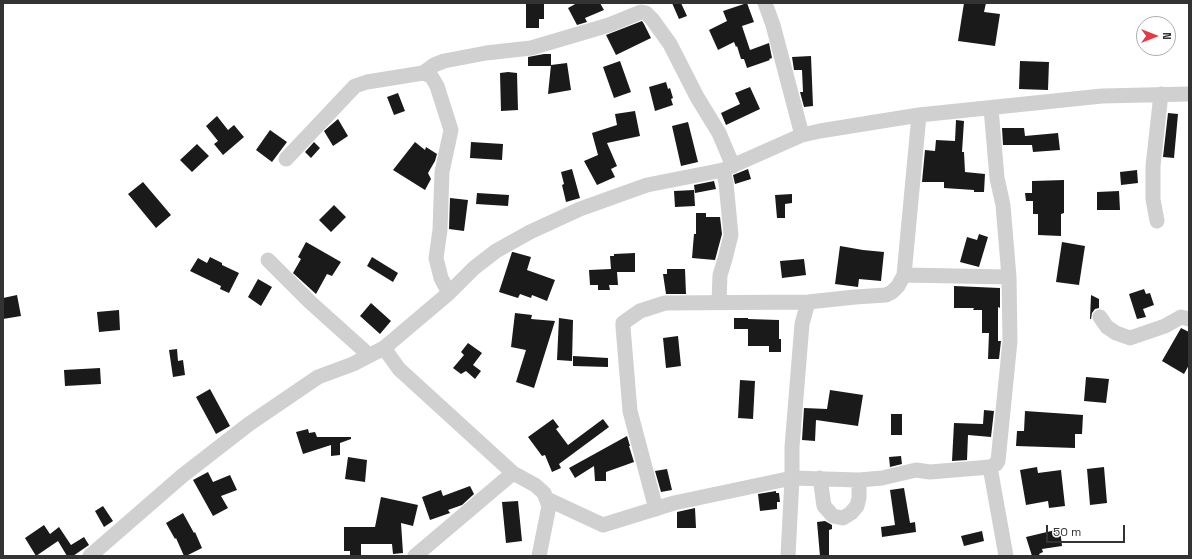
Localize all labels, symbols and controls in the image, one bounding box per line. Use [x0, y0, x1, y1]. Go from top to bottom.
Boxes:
north arrow [1136, 16, 1176, 56]
text: N [1160, 32, 1174, 40]
scale bar [1048, 517, 1127, 543]
text: 50 m [1053, 524, 1081, 540]

